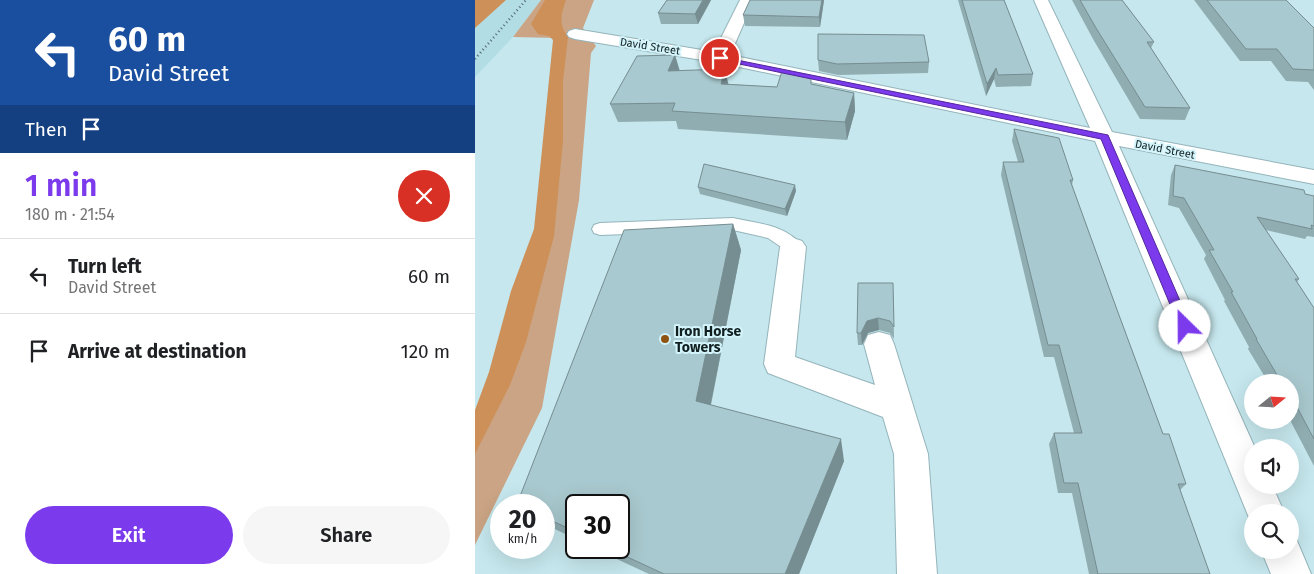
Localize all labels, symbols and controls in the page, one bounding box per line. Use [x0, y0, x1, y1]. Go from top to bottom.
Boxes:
text: 60 m [108, 18, 186, 60]
icon: left [25, 20, 90, 85]
street label: David Street [619, 35, 681, 58]
pin [699, 37, 741, 79]
icon: arrive [706, 44, 734, 72]
text: David Street [108, 60, 229, 87]
icon: arrive [77, 115, 105, 143]
text: Then [25, 118, 67, 141]
street label: David Street [1134, 137, 1196, 162]
text: 1 min [25, 168, 97, 204]
button: close [398, 170, 450, 222]
text: 180 m · 21:54 [25, 205, 115, 224]
text: Turn left [68, 255, 142, 278]
icon: left [25, 262, 53, 290]
text: 60 m [408, 265, 450, 288]
text: David Street [68, 278, 156, 297]
position arrow [1158, 299, 1210, 351]
place label: Iron Horse Towers [675, 323, 742, 356]
marker: Iron Horse Towers [659, 333, 671, 345]
icon: arrive [25, 337, 53, 365]
text: Arrive at destination [68, 340, 247, 363]
text: 120 m [400, 340, 450, 363]
north arrow [1244, 374, 1299, 429]
map controls [1244, 374, 1299, 559]
button: sound [1244, 439, 1299, 494]
speed limit sign: 30 [565, 494, 630, 559]
button: search [1244, 504, 1299, 559]
text: 20 [509, 505, 536, 535]
button: Exit [25, 506, 233, 564]
button: Share [243, 506, 450, 564]
text: km/h [508, 532, 537, 546]

